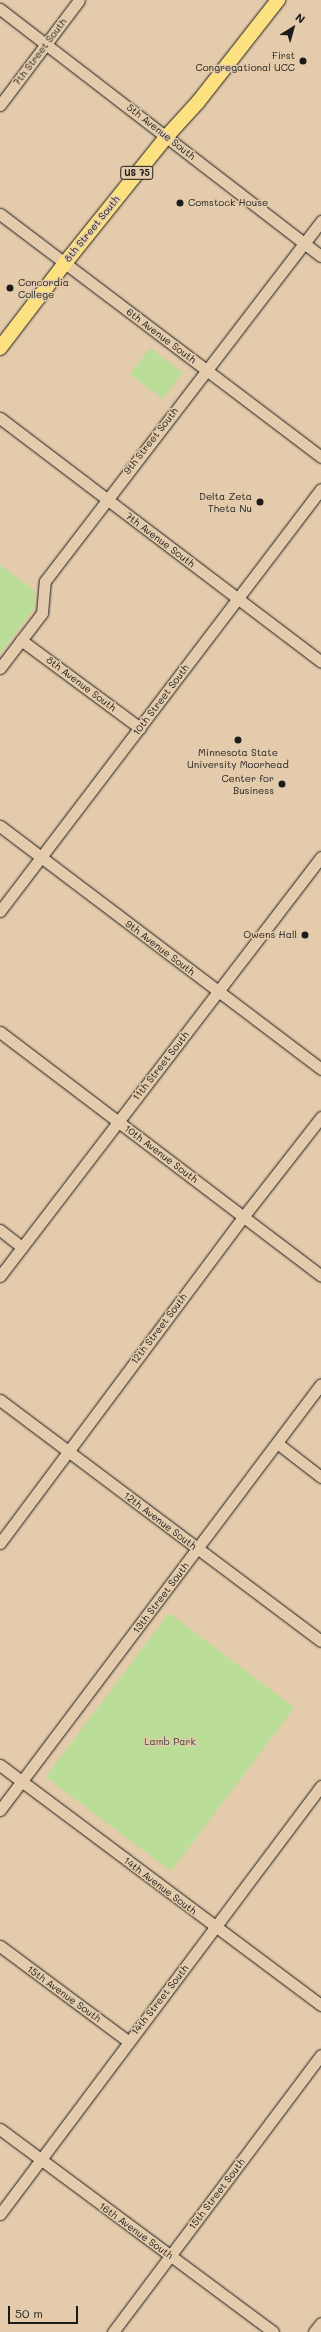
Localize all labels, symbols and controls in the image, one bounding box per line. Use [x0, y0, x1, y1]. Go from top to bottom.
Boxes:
north arrow [273, 8, 313, 48]
text: N [293, 10, 308, 27]
street label: 7th Street South [11, 16, 69, 88]
place label: First Congregational UCC [196, 49, 295, 72]
marker: First Congregational UCC [298, 56, 308, 66]
street label: 5th Avenue South [124, 101, 198, 163]
road number: US 75 [120, 166, 154, 180]
street label: 8th Street South [62, 194, 122, 264]
place label: Comstock House [188, 197, 268, 209]
marker: Comstock House [175, 198, 185, 208]
place label: Concordia College [18, 276, 69, 300]
marker: Concordia College [5, 283, 15, 293]
street label: 6th Avenue South [124, 306, 198, 366]
street label: 9th Street South [121, 405, 181, 477]
place label: Delta Zeta Theta Nu [199, 490, 252, 514]
marker: Delta Zeta Theta Nu [255, 497, 265, 507]
street label: 7th Avenue South [123, 510, 197, 570]
street label: 8th Avenue South [44, 654, 118, 714]
street label: 10th Street South [130, 662, 192, 738]
marker: Minnesota State University Moorhead [233, 735, 243, 745]
place label: Minnesota State University Moorhead [187, 746, 289, 770]
place label: Center for Business [221, 772, 274, 796]
marker: Center for Business [277, 779, 287, 789]
street label: 9th Avenue South [123, 918, 197, 978]
place label: Owens Hall [243, 929, 297, 941]
marker: Owens Hall [300, 930, 310, 940]
street label: 11th Street South [130, 1029, 192, 1103]
street label: 10th Avenue South [122, 1123, 200, 1185]
street label: 12th Street South [129, 1291, 189, 1367]
street label: 12th Avenue South [121, 1490, 199, 1552]
street label: 13th Street South [130, 1560, 192, 1636]
park label: Lamb Park [144, 1736, 196, 1748]
street label: 14th Avenue South [121, 1855, 199, 1917]
street label: 15th Avenue South [25, 1963, 103, 2025]
street label: 14th Street South [129, 1963, 191, 2037]
street label: 15th Street South [186, 2156, 248, 2232]
street label: 16th Avenue South [97, 2200, 175, 2262]
scale bar [10, 2298, 80, 2324]
text: 50 m [15, 2305, 43, 2321]

